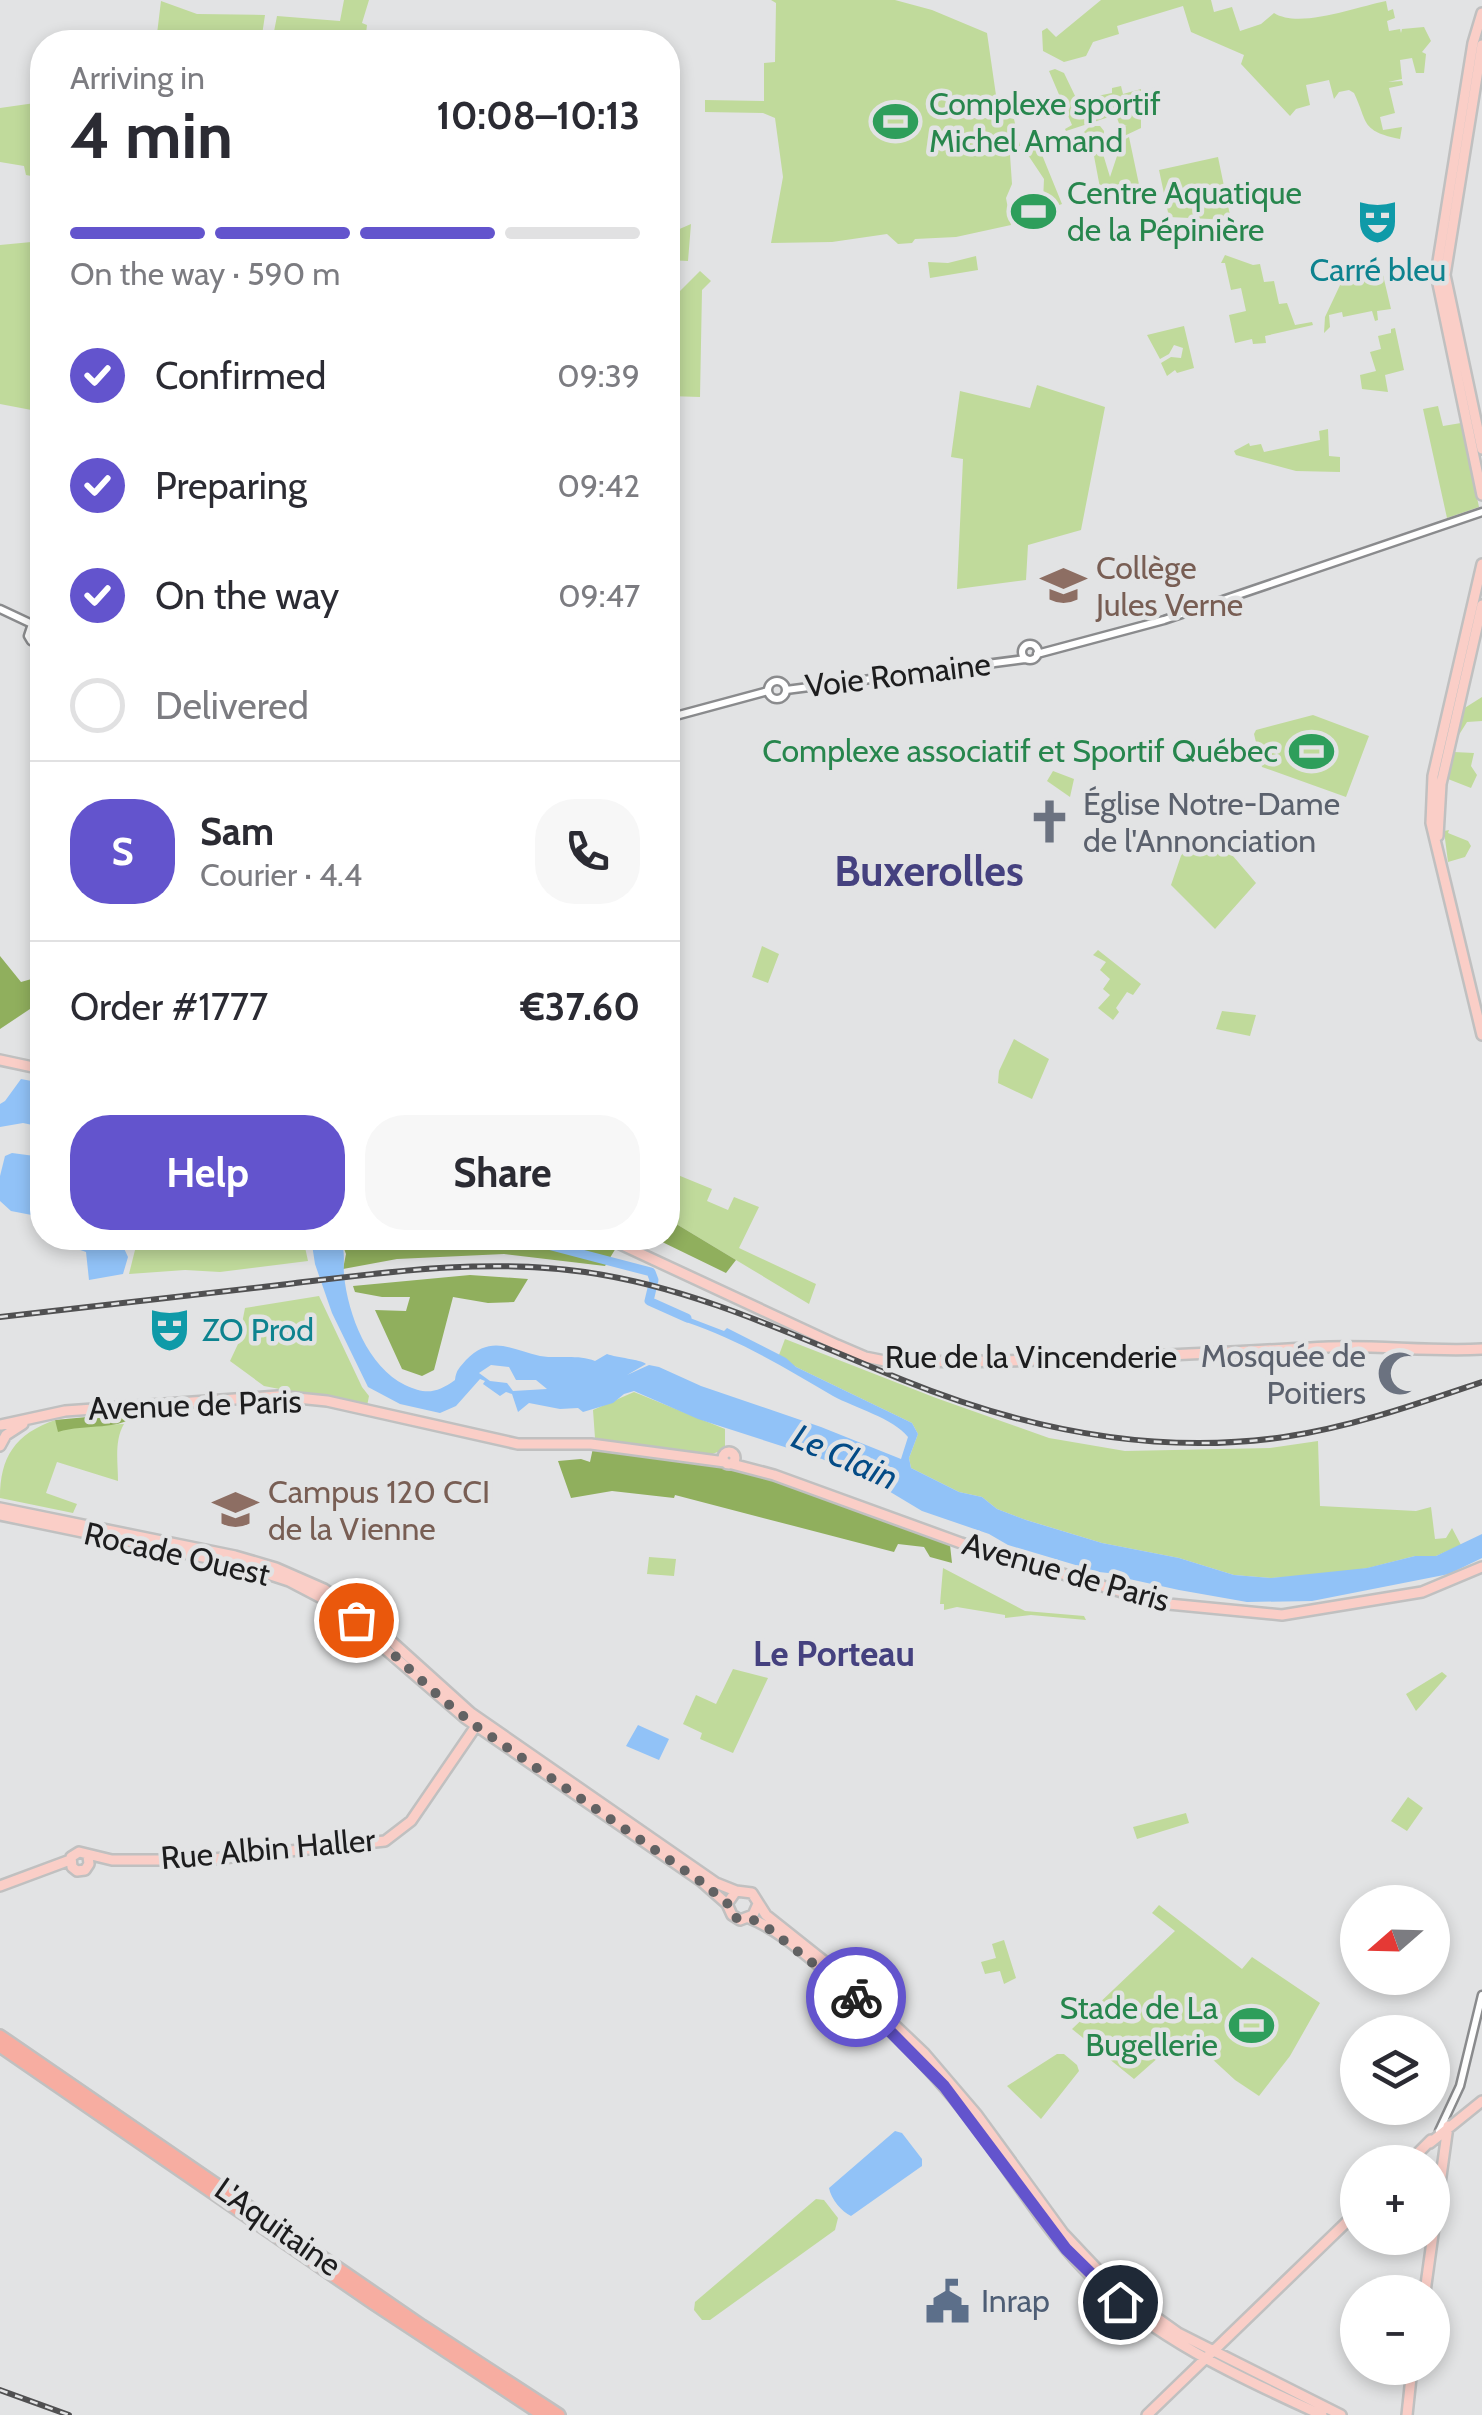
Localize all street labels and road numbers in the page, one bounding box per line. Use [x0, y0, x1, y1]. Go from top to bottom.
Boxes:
street label: Voie Romaine [803, 644, 993, 705]
street label: Rue de la Vincenderie [885, 1337, 1177, 1376]
street label: Avenue de Paris [88, 1381, 302, 1428]
street label: Rocade Ouest [81, 1513, 274, 1594]
street label: Avenue de Paris [958, 1523, 1174, 1620]
street label: Rue Albin Haller [159, 1820, 378, 1877]
street label: L'Aquitaine [208, 2169, 349, 2284]

